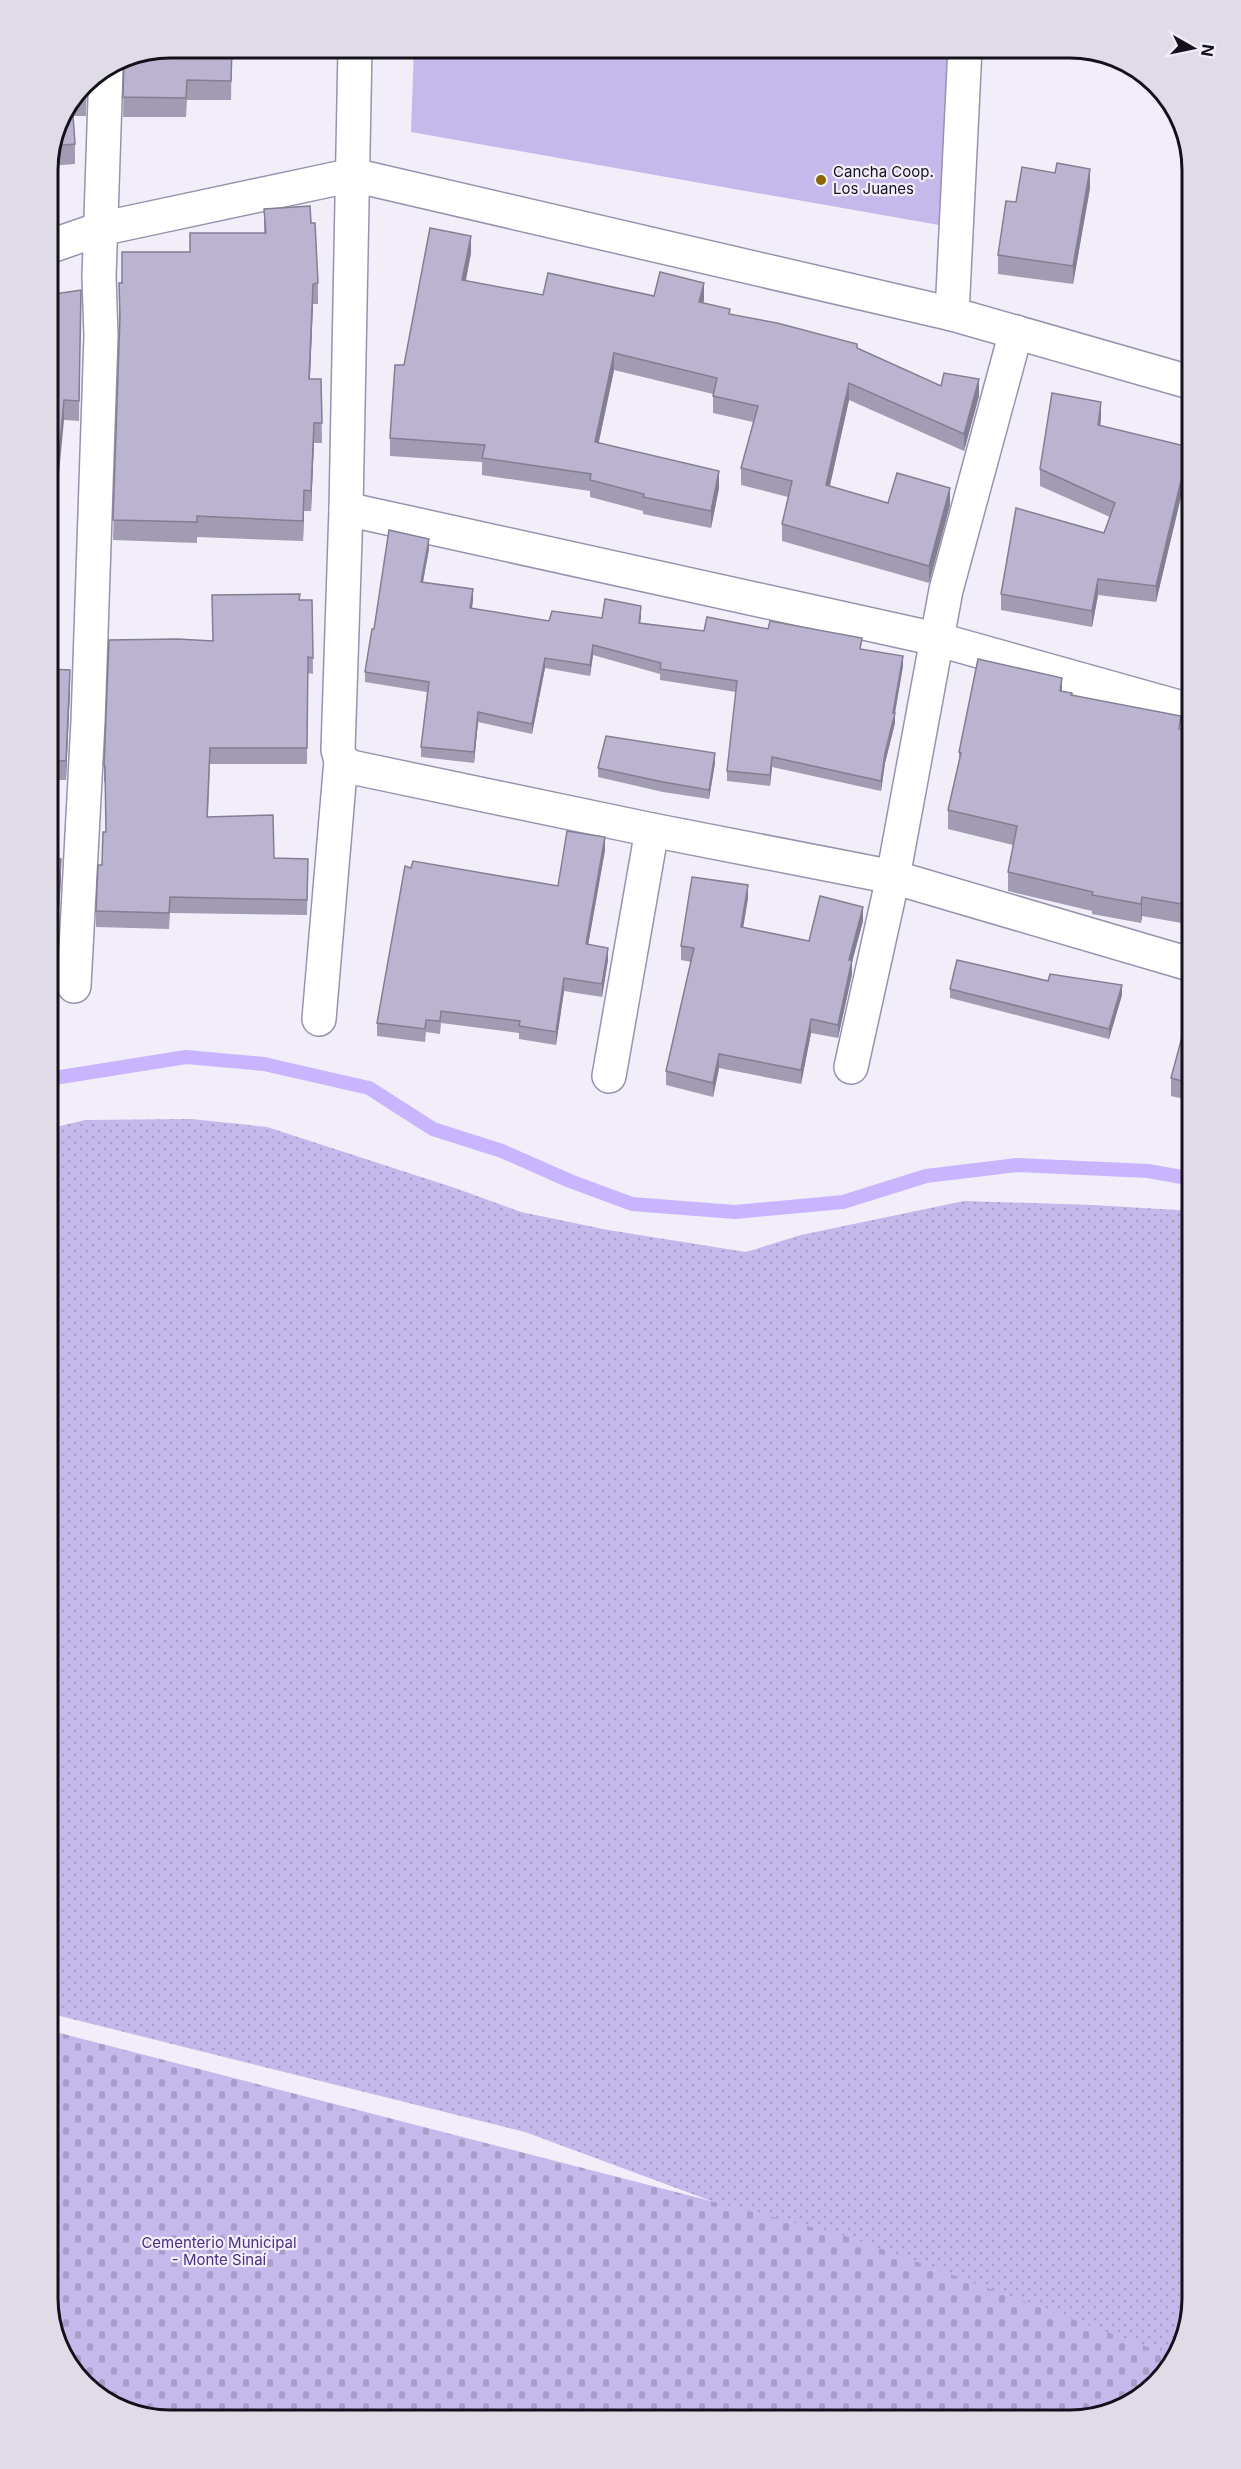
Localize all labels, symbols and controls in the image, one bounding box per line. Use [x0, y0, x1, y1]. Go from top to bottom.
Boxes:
north arrow [1163, 18, 1223, 78]
text: N [1197, 43, 1219, 58]
place label: Cancha Coop. Los Juanes [833, 162, 934, 198]
marker: Cancha Coop. Los Juanes [814, 173, 828, 187]
park label: Cementerio Municipal - Monte Sinaí [141, 2233, 297, 2269]

